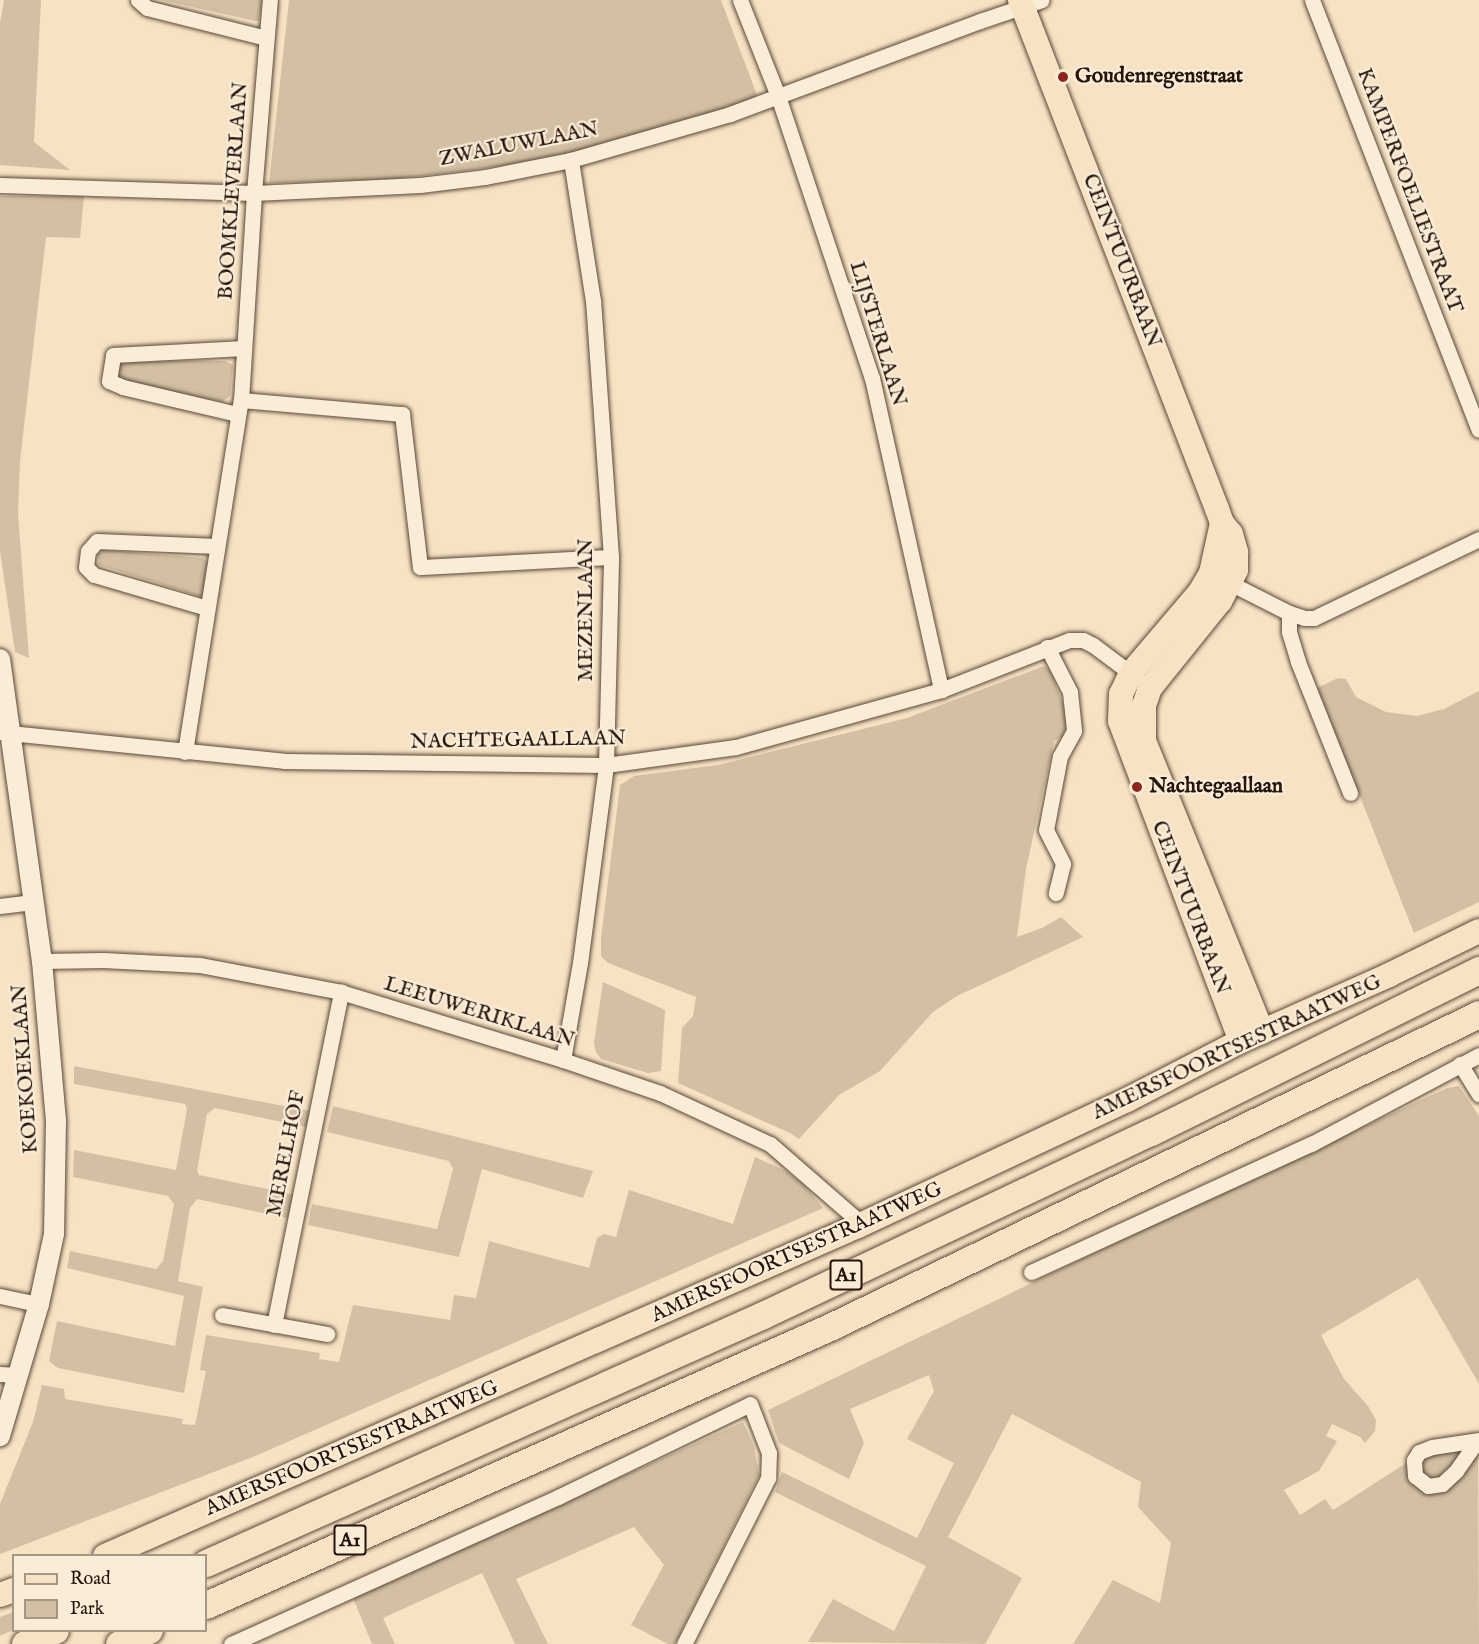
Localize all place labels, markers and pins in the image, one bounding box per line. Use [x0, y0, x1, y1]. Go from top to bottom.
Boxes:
place label: Goudenregenstraat [1075, 64, 1243, 90]
marker: Goudenregenstraat [1056, 70, 1070, 84]
place label: Nachtegaallaan [1149, 774, 1283, 800]
marker: Nachtegaallaan [1130, 780, 1144, 794]

